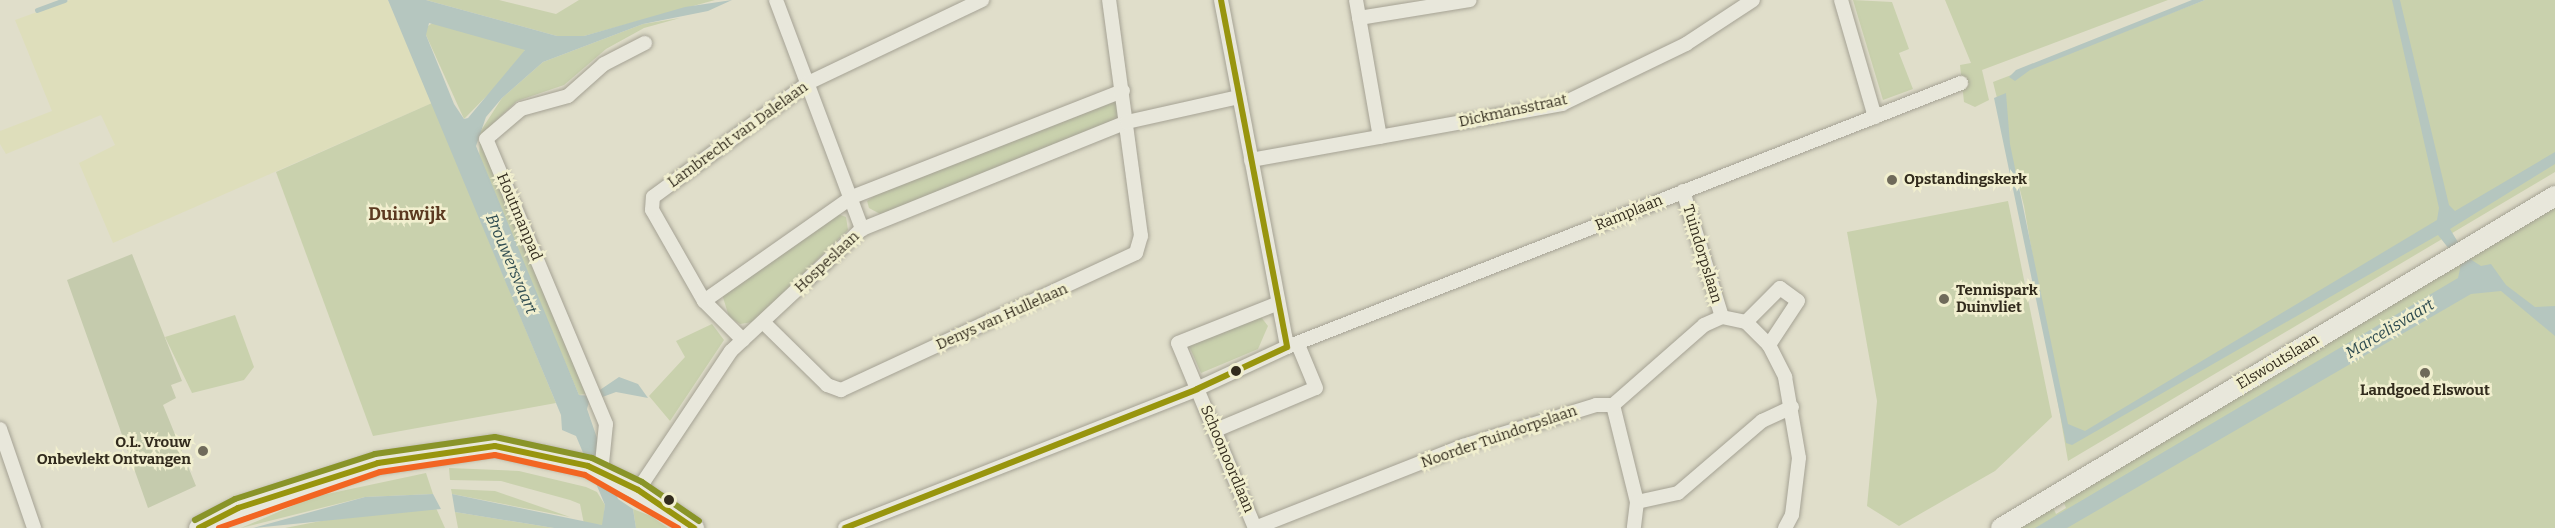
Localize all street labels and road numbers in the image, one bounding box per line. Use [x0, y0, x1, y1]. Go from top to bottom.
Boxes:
street label: Lambrecht van Dalelaan [665, 78, 811, 192]
street label: Dickmansstraat [1457, 91, 1569, 131]
street label: Houtmanpad [493, 171, 545, 263]
street label: Ramplaan [1593, 191, 1665, 235]
street label: Tuindorpslaan [1679, 203, 1725, 305]
street label: Hospeslaan [791, 228, 863, 296]
street label: Denys van Hullelaan [933, 280, 1071, 354]
street label: Elswoutslaan [2234, 330, 2322, 394]
street label: Noorder Tuindorpslaan [1419, 402, 1579, 472]
street label: Schoonoordlaan [1196, 403, 1258, 515]

